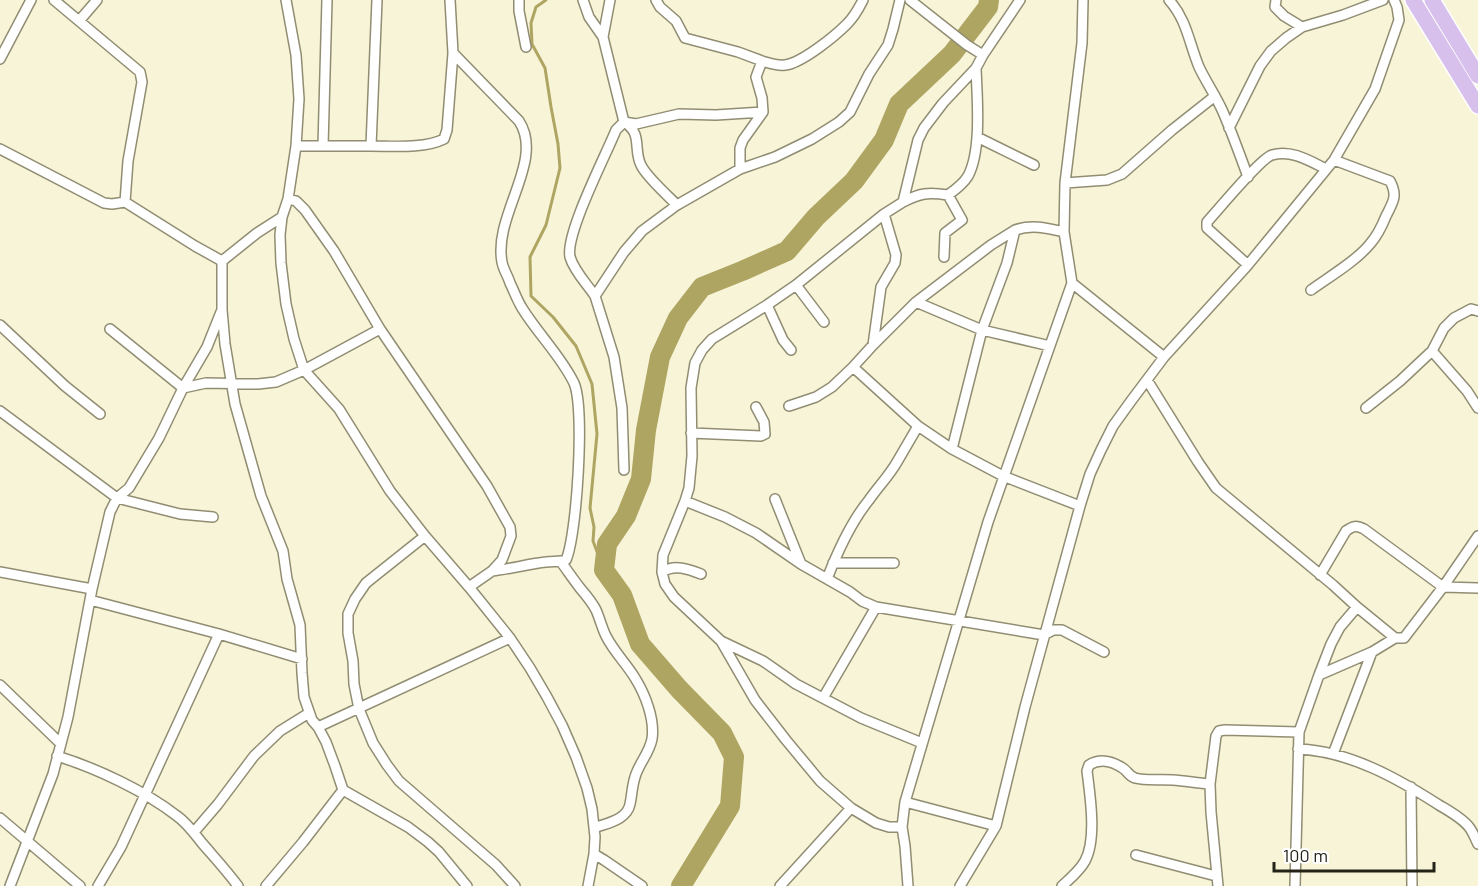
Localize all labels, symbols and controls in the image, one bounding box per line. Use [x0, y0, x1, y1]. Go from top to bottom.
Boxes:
scale bar [1274, 835, 1434, 873]
text: 100 m [1283, 844, 1328, 866]

